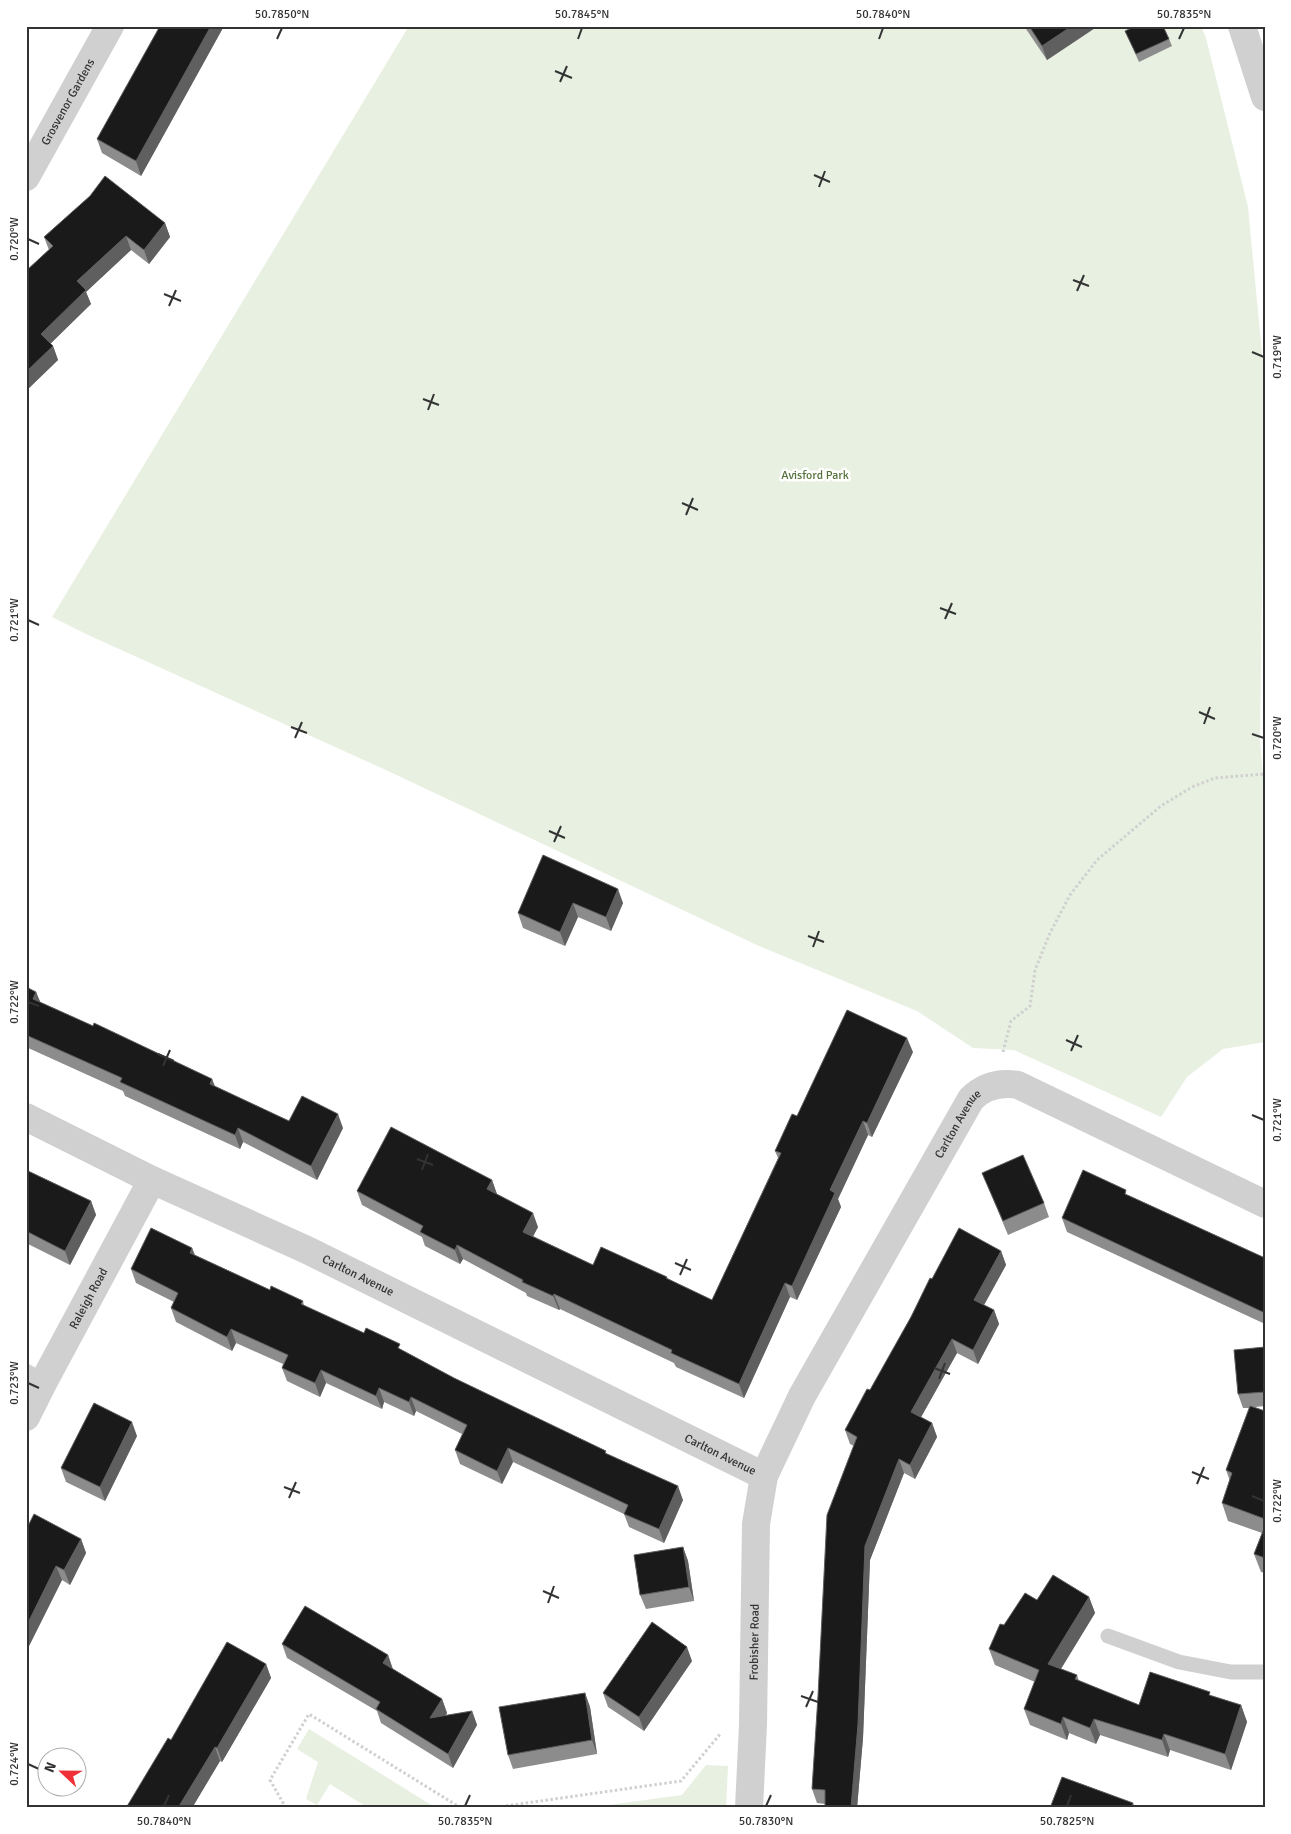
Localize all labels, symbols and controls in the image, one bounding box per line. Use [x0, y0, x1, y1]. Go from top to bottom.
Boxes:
text: 50.7850°N [255, 7, 309, 22]
text: 50.7845°N [555, 7, 609, 22]
text: 50.7840°N [856, 7, 910, 22]
text: 50.7835°N [1157, 7, 1211, 22]
street label: Grosvenor Gardens [38, 56, 98, 148]
text: 0.720°W [7, 217, 22, 261]
text: 0.719°W [1270, 335, 1285, 379]
park label: Avisford Park [781, 468, 849, 483]
text: 0.721°W [7, 598, 22, 642]
text: 0.720°W [1270, 716, 1285, 760]
text: 0.722°W [7, 980, 22, 1024]
street label: Carlton Avenue [932, 1086, 984, 1161]
text: 0.721°W [1270, 1098, 1285, 1142]
street label: Carlton Avenue [320, 1252, 396, 1300]
street label: Raleigh Road [66, 1266, 111, 1332]
text: 0.723°W [7, 1361, 22, 1405]
street label: Carlton Avenue [682, 1431, 758, 1479]
text: 0.722°W [1270, 1479, 1285, 1523]
street label: Frobisher Road [747, 1604, 763, 1681]
text: 0.724°W [7, 1742, 22, 1786]
north arrow [38, 1746, 88, 1796]
text: N [41, 1760, 60, 1775]
text: 50.7840°N [137, 1814, 191, 1829]
text: 50.7835°N [438, 1814, 492, 1829]
text: 50.7830°N [739, 1814, 793, 1829]
text: 50.7825°N [1040, 1814, 1094, 1829]

